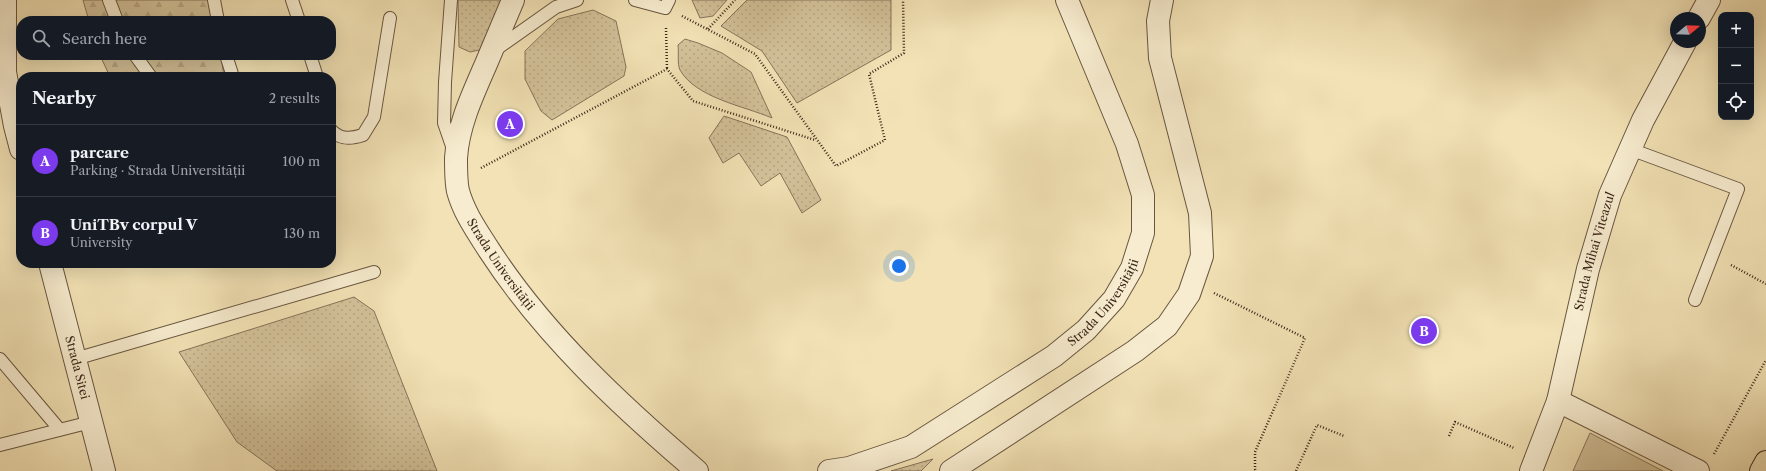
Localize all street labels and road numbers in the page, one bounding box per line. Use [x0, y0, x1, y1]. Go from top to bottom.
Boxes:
street label: Strada Mihai Viteazul [1571, 189, 1618, 312]
street label: Strada Universității [464, 215, 538, 313]
street label: Strada Universității [1064, 256, 1142, 349]
street label: Strada Sitei [62, 334, 93, 401]

